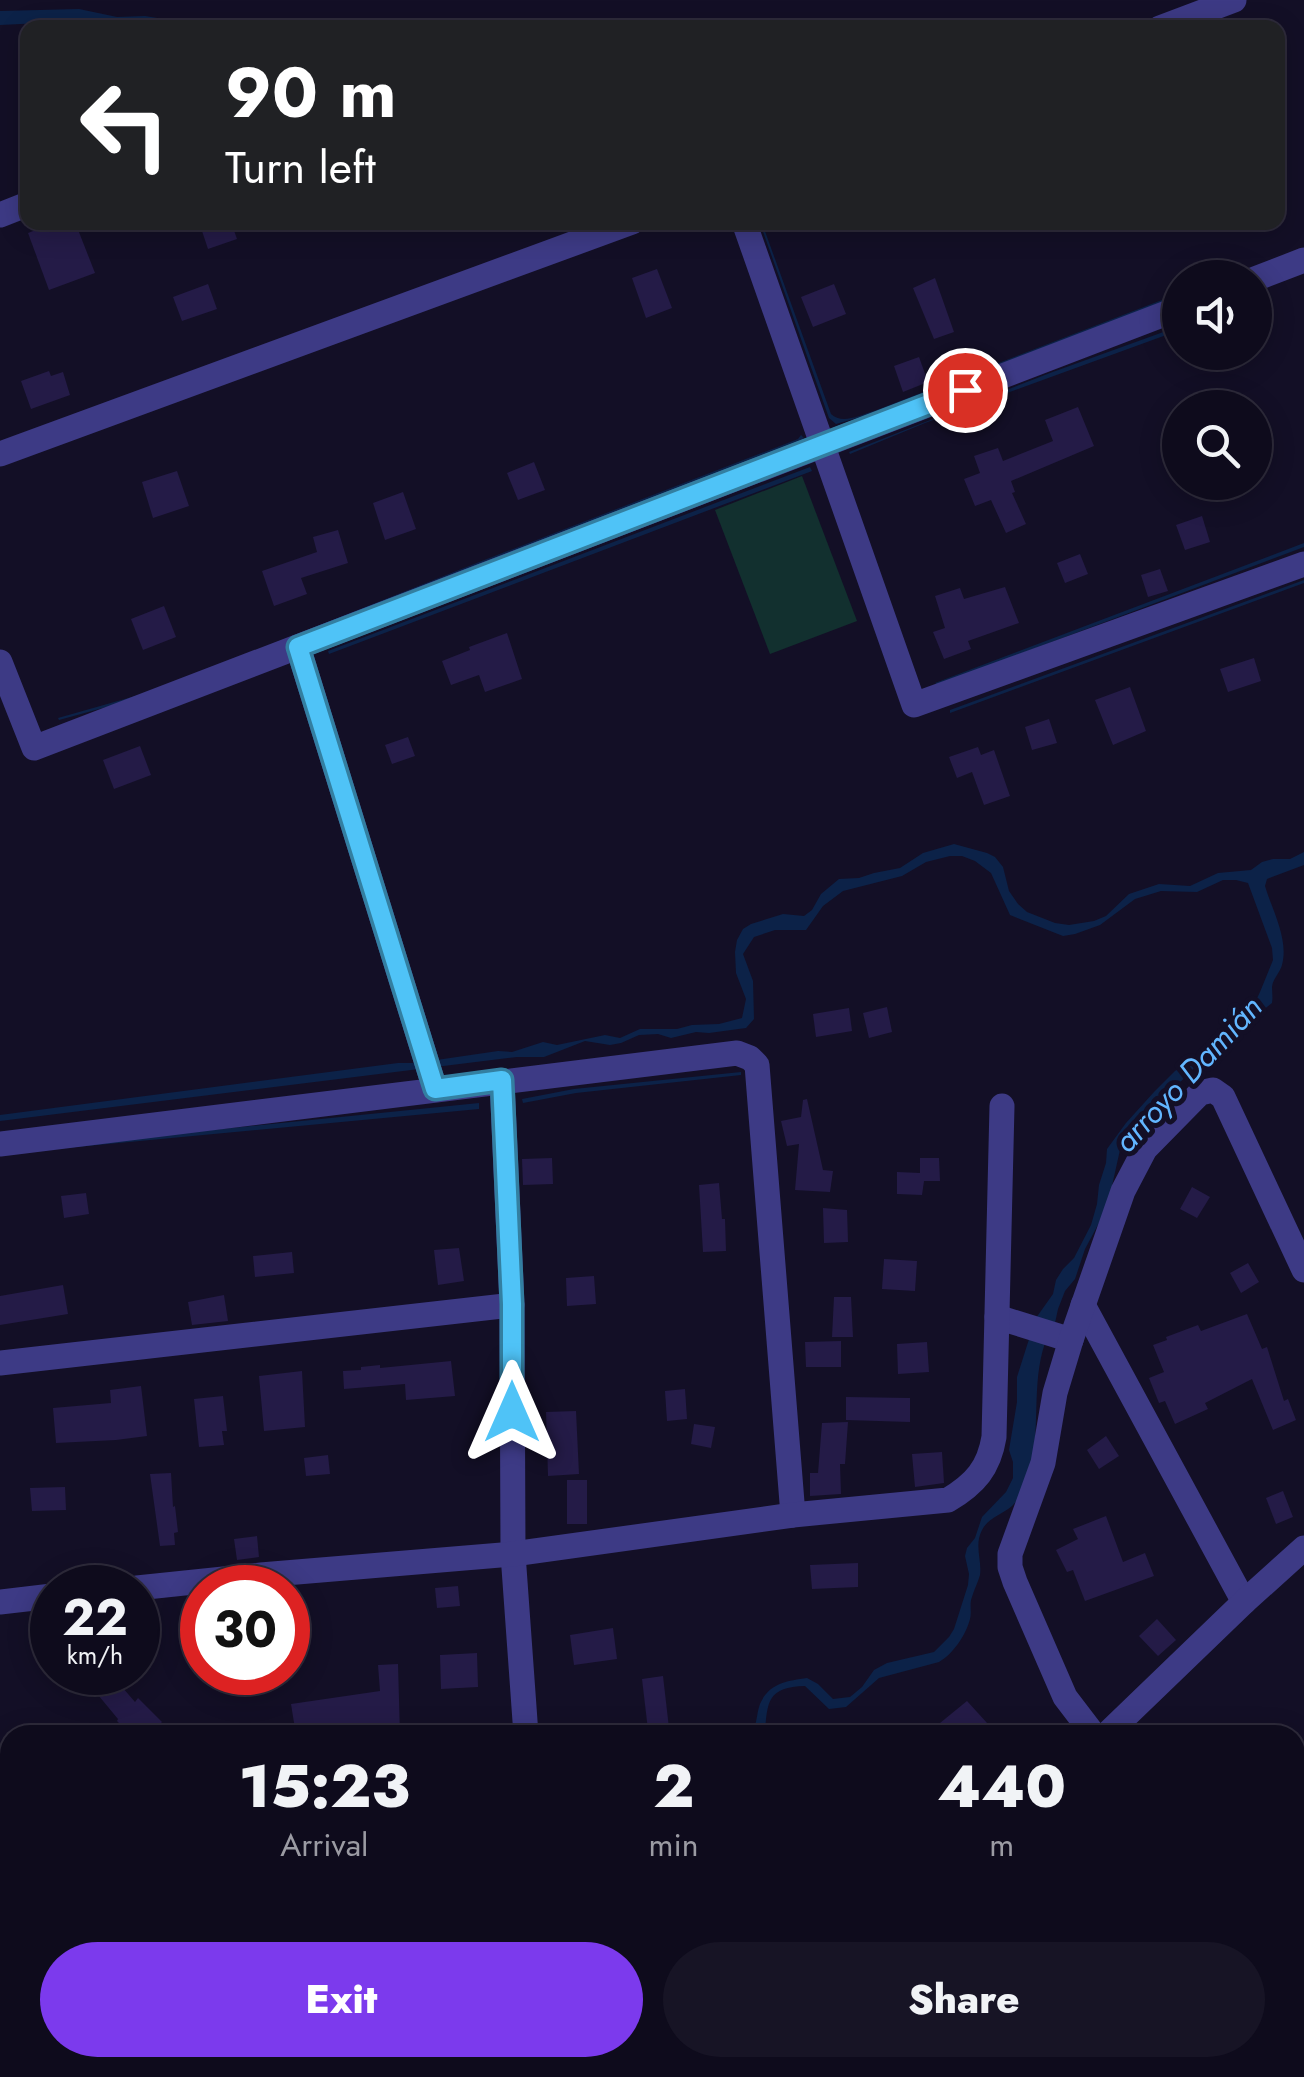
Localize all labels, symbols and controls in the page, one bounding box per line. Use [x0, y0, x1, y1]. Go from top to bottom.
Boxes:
text: 90 m [225, 42, 397, 143]
icon: left [60, 60, 190, 190]
text: Turn left [225, 135, 376, 200]
map controls [1162, 260, 1272, 500]
button: sound [1162, 260, 1272, 370]
pin [923, 348, 1008, 433]
icon: arrive [938, 363, 993, 418]
button: search [1162, 390, 1272, 500]
water label: arroyo Damián [1103, 985, 1273, 1163]
position arrow [460, 1360, 564, 1464]
speed limit sign: 30 [180, 1565, 310, 1695]
text: 22 [62, 1581, 128, 1654]
text: km/h [67, 1637, 123, 1673]
text: 15:23 [239, 1743, 410, 1830]
text: 2 [653, 1743, 694, 1830]
text: 440 [937, 1743, 1066, 1830]
text: Arrival [280, 1822, 368, 1868]
text: min [649, 1822, 699, 1868]
text: m [989, 1822, 1014, 1868]
button: Exit [40, 1942, 643, 2057]
button: Share [663, 1942, 1265, 2057]

